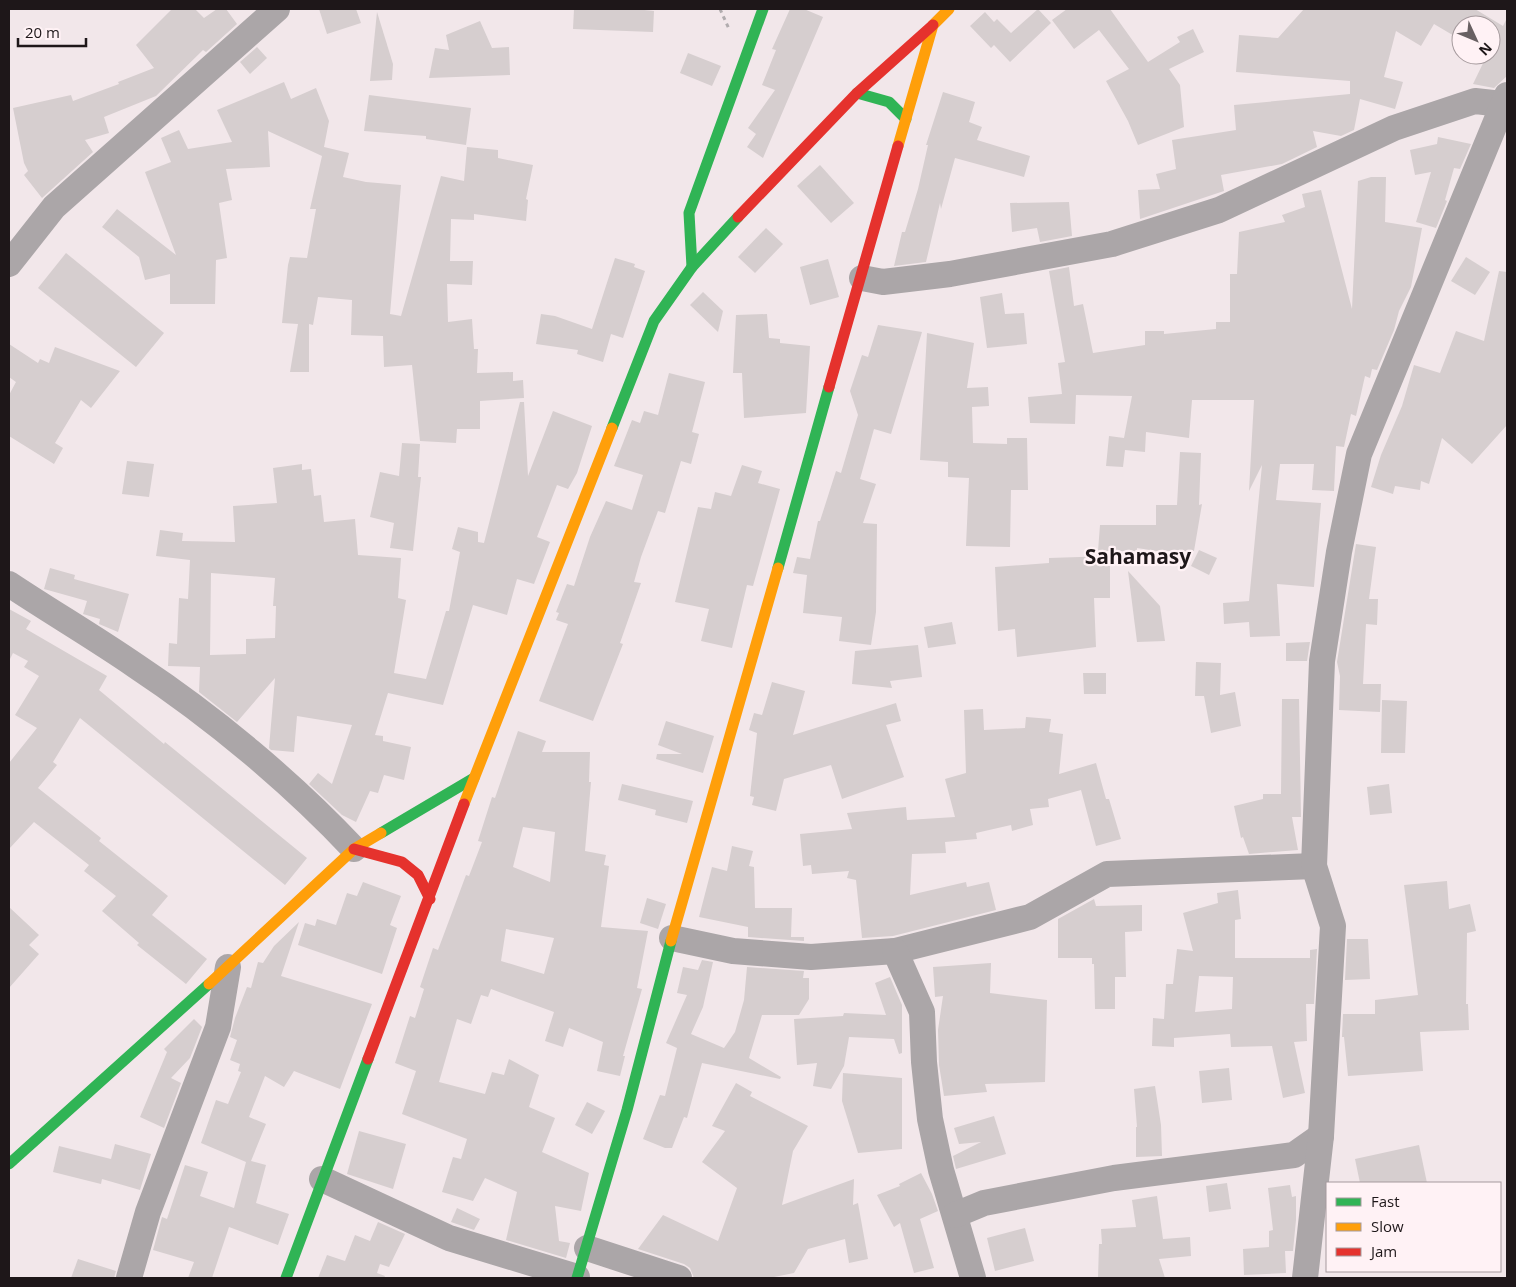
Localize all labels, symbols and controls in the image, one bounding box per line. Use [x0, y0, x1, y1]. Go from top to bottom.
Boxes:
scale bar [18, 15, 85, 47]
north arrow [1451, 15, 1501, 65]
text: 20 m [25, 22, 60, 42]
text: N [1475, 39, 1497, 60]
district label: Sahamasy [1085, 542, 1191, 570]
legend [1326, 1182, 1501, 1272]
text: Fast [1371, 1191, 1400, 1211]
text: Slow [1371, 1216, 1404, 1236]
text: Jam [1369, 1241, 1397, 1261]

